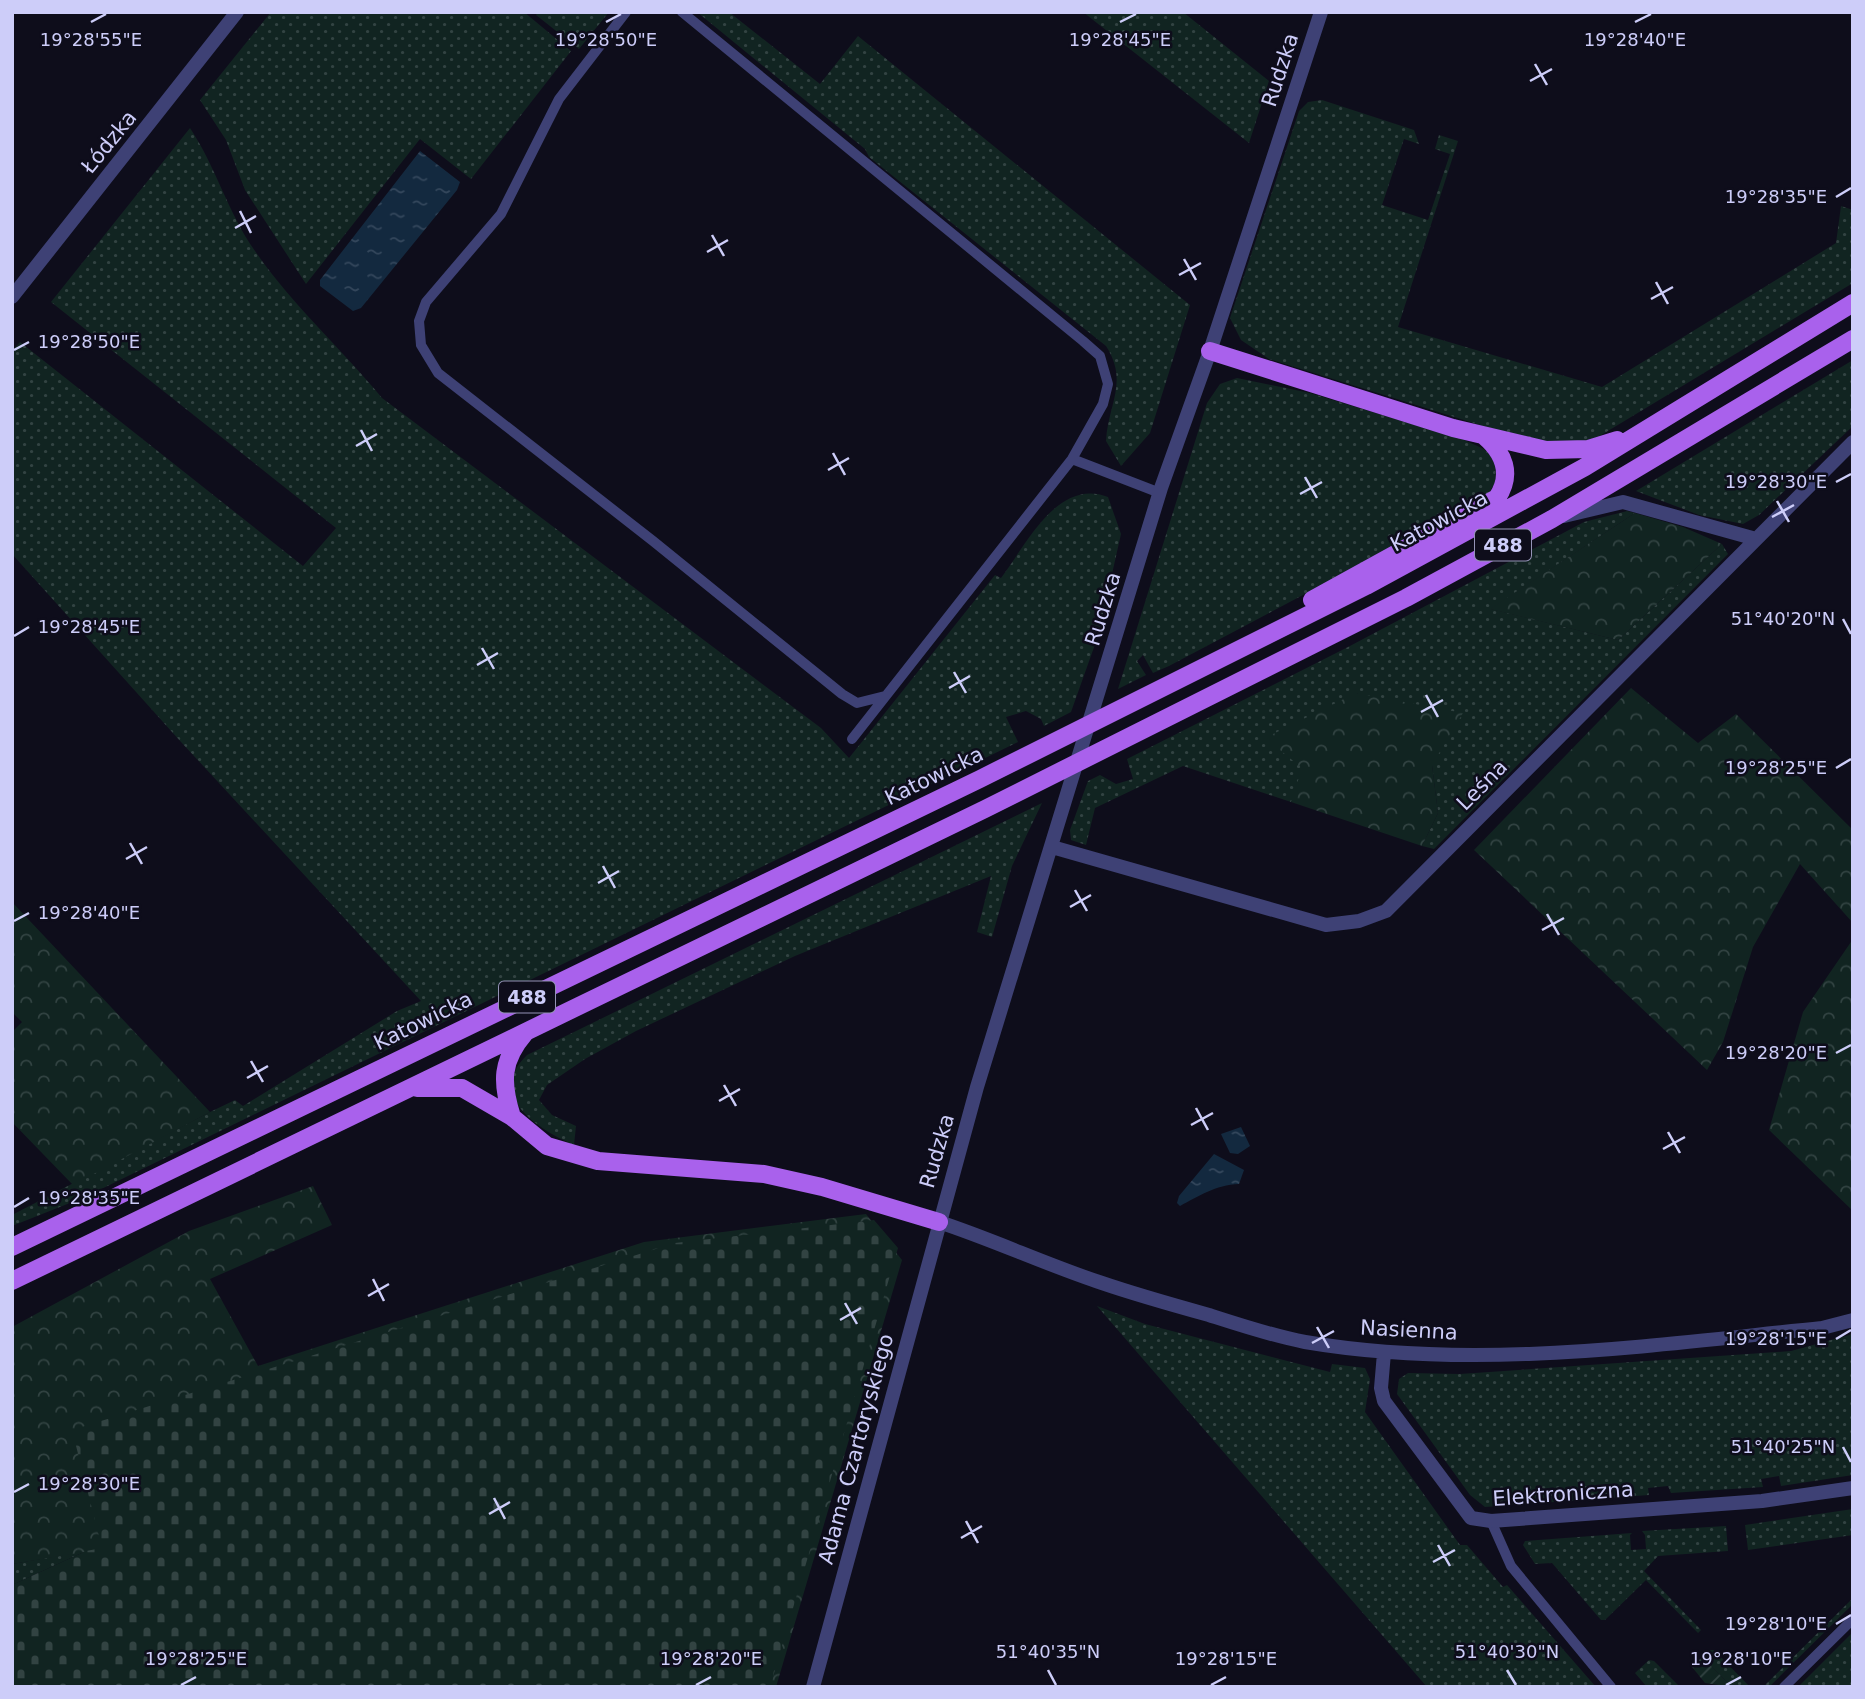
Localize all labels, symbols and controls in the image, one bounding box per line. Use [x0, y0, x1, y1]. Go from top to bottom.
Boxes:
text: 19°28'55"E [40, 29, 142, 50]
text: 19°28'50"E [555, 29, 657, 50]
text: 19°28'45"E [1069, 29, 1171, 50]
text: 19°28'40"E [1584, 29, 1686, 50]
street label: Rudzka [1257, 30, 1303, 110]
street label: Łódzka [76, 106, 142, 179]
text: 19°28'35"E [1725, 186, 1827, 207]
text: 19°28'50"E [38, 331, 140, 352]
text: 19°28'30"E [1725, 471, 1827, 492]
street label: Katowicka [1386, 485, 1492, 557]
road number: 488 [1475, 530, 1531, 560]
street label: Rudzka [1080, 569, 1126, 649]
text: 51°40'20"N [1731, 608, 1835, 629]
text: 19°28'45"E [38, 616, 140, 637]
street label: Katowicka [881, 742, 987, 810]
street label: Leśna [1452, 755, 1512, 815]
text: 19°28'25"E [1725, 757, 1827, 778]
text: 19°28'40"E [38, 902, 140, 923]
road number: 488 [499, 981, 555, 1012]
street label: Katowicka [370, 987, 476, 1055]
text: 19°28'20"E [1725, 1042, 1827, 1063]
street label: Rudzka [915, 1111, 959, 1191]
text: 19°28'35"E [38, 1187, 140, 1208]
street label: Nasienna [1360, 1315, 1458, 1345]
text: 19°28'15"E [1725, 1328, 1827, 1349]
street label: Adama Czartoryskiego [814, 1331, 898, 1567]
text: 51°40'25"N [1731, 1436, 1835, 1457]
text: 19°28'30"E [38, 1473, 140, 1494]
street label: Elektroniczna [1492, 1477, 1634, 1511]
text: 19°28'10"E [1725, 1613, 1827, 1634]
text: 51°40'35"N [996, 1641, 1100, 1662]
text: 51°40'30"N [1455, 1641, 1559, 1662]
text: 19°28'25"E [145, 1648, 247, 1669]
text: 19°28'20"E [660, 1648, 762, 1669]
text: 19°28'15"E [1175, 1648, 1277, 1669]
text: 19°28'10"E [1690, 1648, 1792, 1669]

